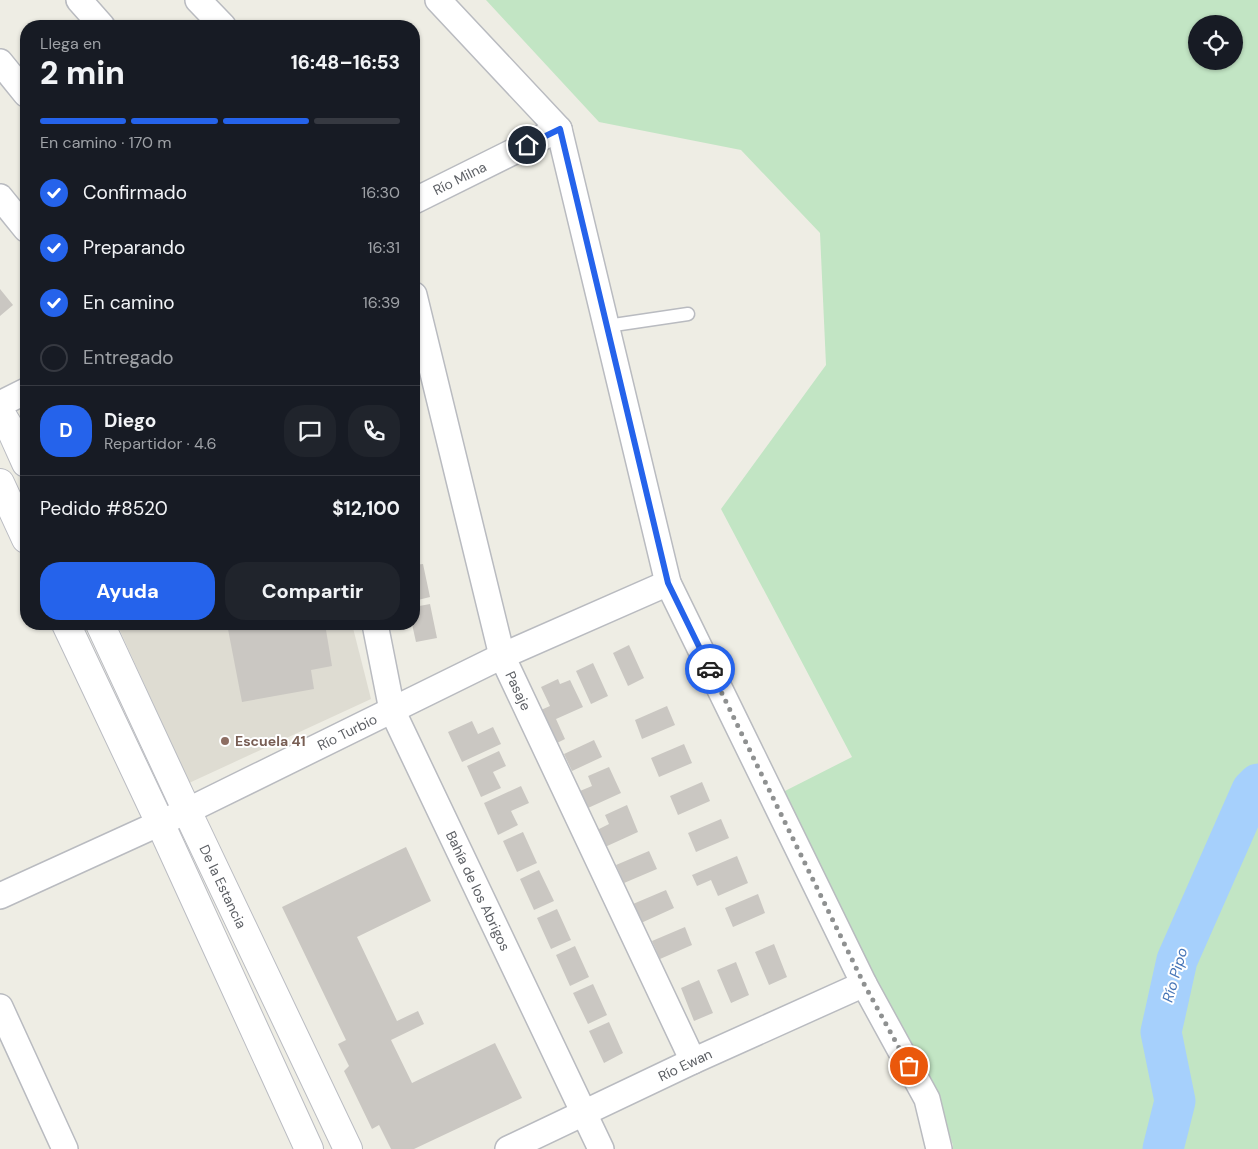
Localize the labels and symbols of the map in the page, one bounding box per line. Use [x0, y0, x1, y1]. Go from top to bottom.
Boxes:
pin [506, 124, 548, 166]
street label: Río Milna [430, 157, 489, 199]
courier [685, 644, 735, 694]
street label: Pasaje [501, 668, 535, 713]
street label: Río Turbio [314, 710, 380, 754]
place label: Escuela 41 [235, 732, 306, 750]
marker: Escuela 41 [219, 735, 231, 747]
street label: Bahía de los Abrigos [442, 828, 514, 954]
street label: De la Estancia [195, 842, 251, 931]
water label: Río Pipo [1158, 945, 1192, 1005]
street label: Río Ewan [655, 1045, 715, 1085]
pin [888, 1045, 930, 1087]

